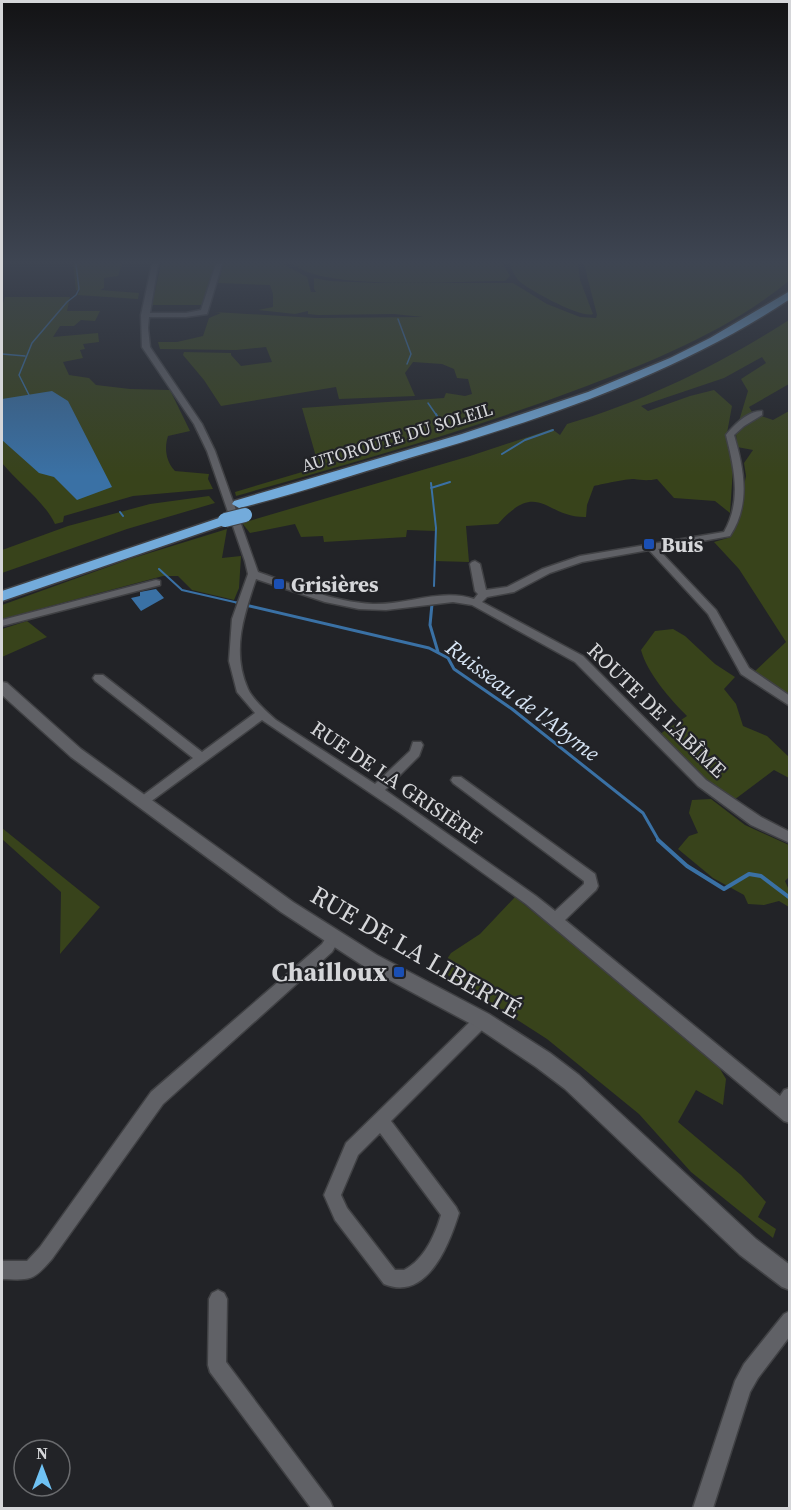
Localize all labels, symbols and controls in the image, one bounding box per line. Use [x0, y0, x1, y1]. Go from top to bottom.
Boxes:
street label: AUTOROUTE DU SOLEIL [298, 396, 496, 478]
place label: Buis [661, 530, 704, 559]
marker: Buis [642, 537, 656, 551]
place label: Grisières [291, 570, 379, 599]
marker: Grisières [272, 577, 286, 591]
water label: Ruisseau de l'Abyme [439, 632, 606, 768]
street label: ROUTE DE L'ABÎME [581, 636, 733, 784]
street label: RUE DE LA GRISIÈRE [305, 714, 489, 850]
street label: RUE DE LA LIBERTÉ [304, 877, 528, 1027]
place label: Chailloux [271, 954, 388, 990]
marker: Chailloux [392, 965, 406, 979]
north arrow [12, 1438, 72, 1498]
text: N [36, 1442, 48, 1464]

